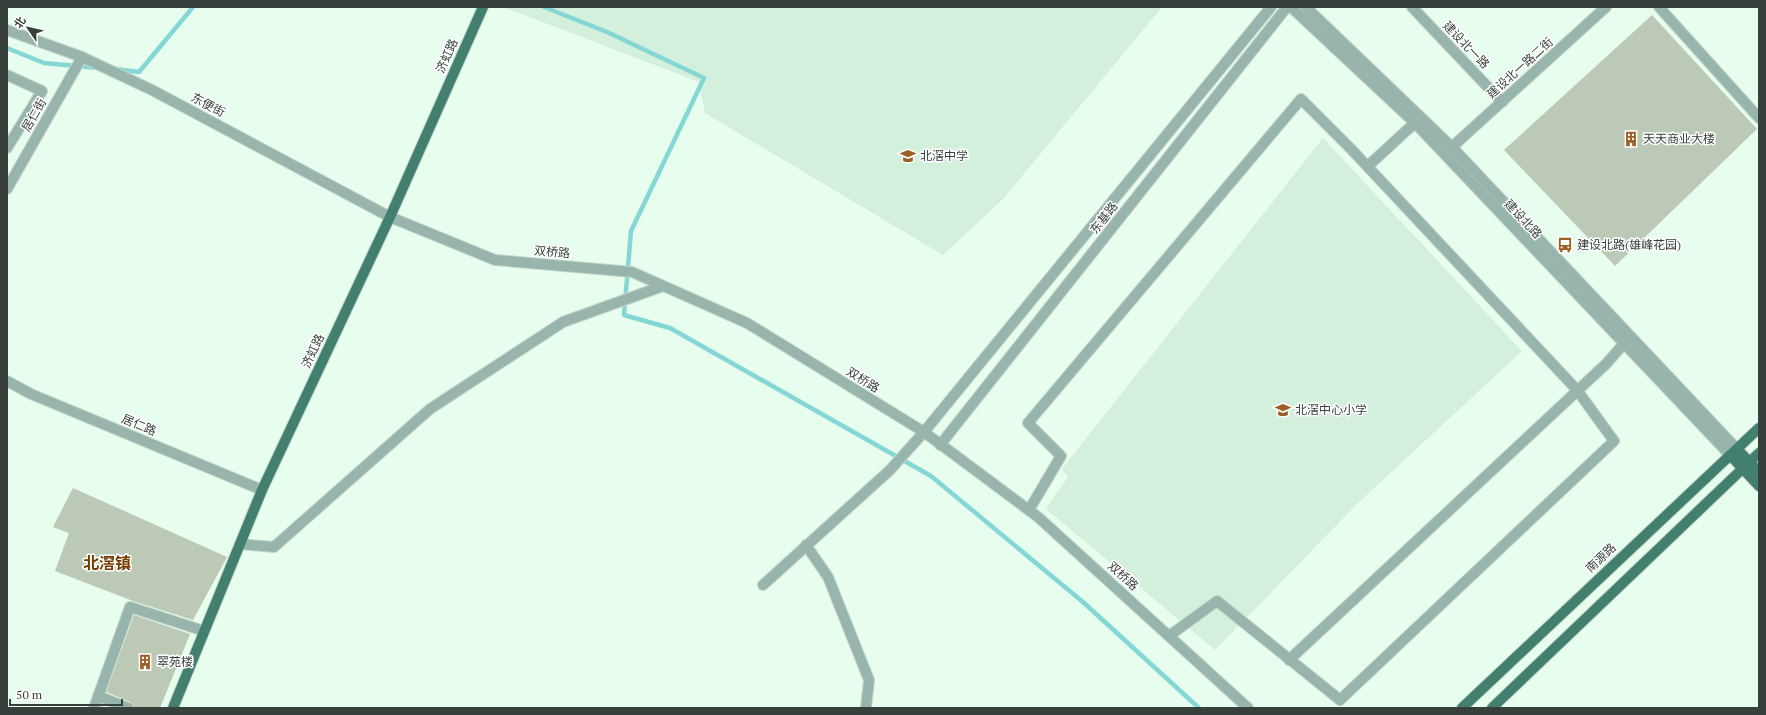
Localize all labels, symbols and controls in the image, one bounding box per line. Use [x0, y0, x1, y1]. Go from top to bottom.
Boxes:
north arrow [8, 8, 48, 48]
text: 北 [11, 14, 29, 31]
street label: 建设北一路 [1440, 18, 1493, 71]
street label: 建设北一路二街 [1483, 34, 1556, 101]
street label: 济虹路 [432, 36, 461, 75]
street label: 东便街 [189, 89, 228, 120]
street label: 居仁街 [18, 95, 49, 134]
building icon: 天天商业大楼 [1622, 130, 1640, 148]
place label: 天天商业大楼 [1643, 131, 1715, 146]
school or university icon: 北滘中学 [899, 147, 917, 165]
place label: 北滘中学 [920, 148, 968, 163]
street label: 建设北路 [1502, 196, 1545, 241]
street label: 东基路 [1087, 199, 1121, 236]
bus stop icon: 建设北路(雄峰花园) [1556, 236, 1574, 254]
place label: 建设北路(雄峰花园) [1577, 237, 1681, 252]
street label: 双桥路 [533, 242, 571, 261]
street label: 济虹路 [298, 331, 327, 370]
street label: 双桥路 [844, 364, 883, 395]
school or university icon: 北滘中心小学 [1274, 401, 1292, 419]
place label: 北滘中心小学 [1295, 402, 1367, 417]
street label: 居仁路 [120, 411, 159, 438]
street label: 南源路 [1582, 540, 1619, 575]
district label: 北滘镇 [83, 552, 131, 574]
street label: 双桥路 [1105, 558, 1142, 593]
building icon: 翠苑楼 [136, 653, 154, 671]
place label: 翠苑楼 [157, 654, 193, 669]
scale bar [10, 681, 122, 707]
text: 50 m [16, 687, 43, 702]

